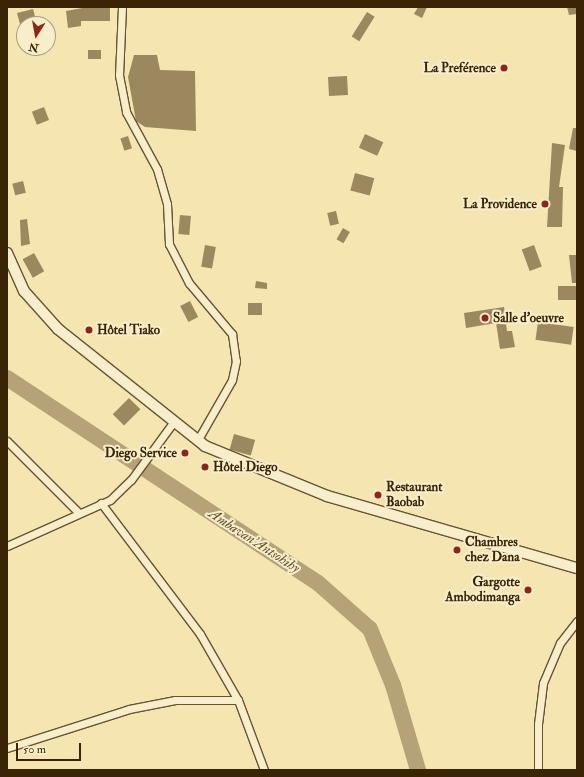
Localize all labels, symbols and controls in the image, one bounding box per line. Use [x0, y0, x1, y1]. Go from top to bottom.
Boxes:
north arrow [16, 16, 56, 56]
text: N [28, 40, 40, 55]
place label: La Preférence [424, 60, 496, 76]
marker: La Preférence [499, 63, 509, 73]
place label: La Providence [463, 196, 537, 212]
marker: La Providence [540, 199, 550, 209]
place label: Salle d'oeuvre [493, 310, 564, 326]
marker: Salle d'oeuvre [480, 313, 490, 323]
place label: Hôtel Tiako [97, 322, 160, 338]
marker: Hôtel Tiako [84, 325, 94, 335]
place label: Diego Service [105, 445, 177, 461]
marker: Diego Service [180, 448, 190, 458]
place label: Hôtel Diego [213, 459, 278, 475]
marker: Hôtel Diego [200, 462, 210, 472]
place label: Restaurant Baobab [386, 480, 442, 511]
marker: Restaurant Baobab [373, 490, 383, 500]
water label: Ambavan'Antsohihy [205, 505, 303, 577]
place label: Chambres chez Dana [465, 535, 520, 566]
marker: Chambres chez Dana [452, 545, 462, 555]
place label: Gargotte Ambodimanga [445, 575, 520, 606]
marker: Gargotte Ambodimanga [523, 585, 533, 595]
scale bar [18, 735, 83, 761]
text: 50 m [23, 742, 46, 757]

